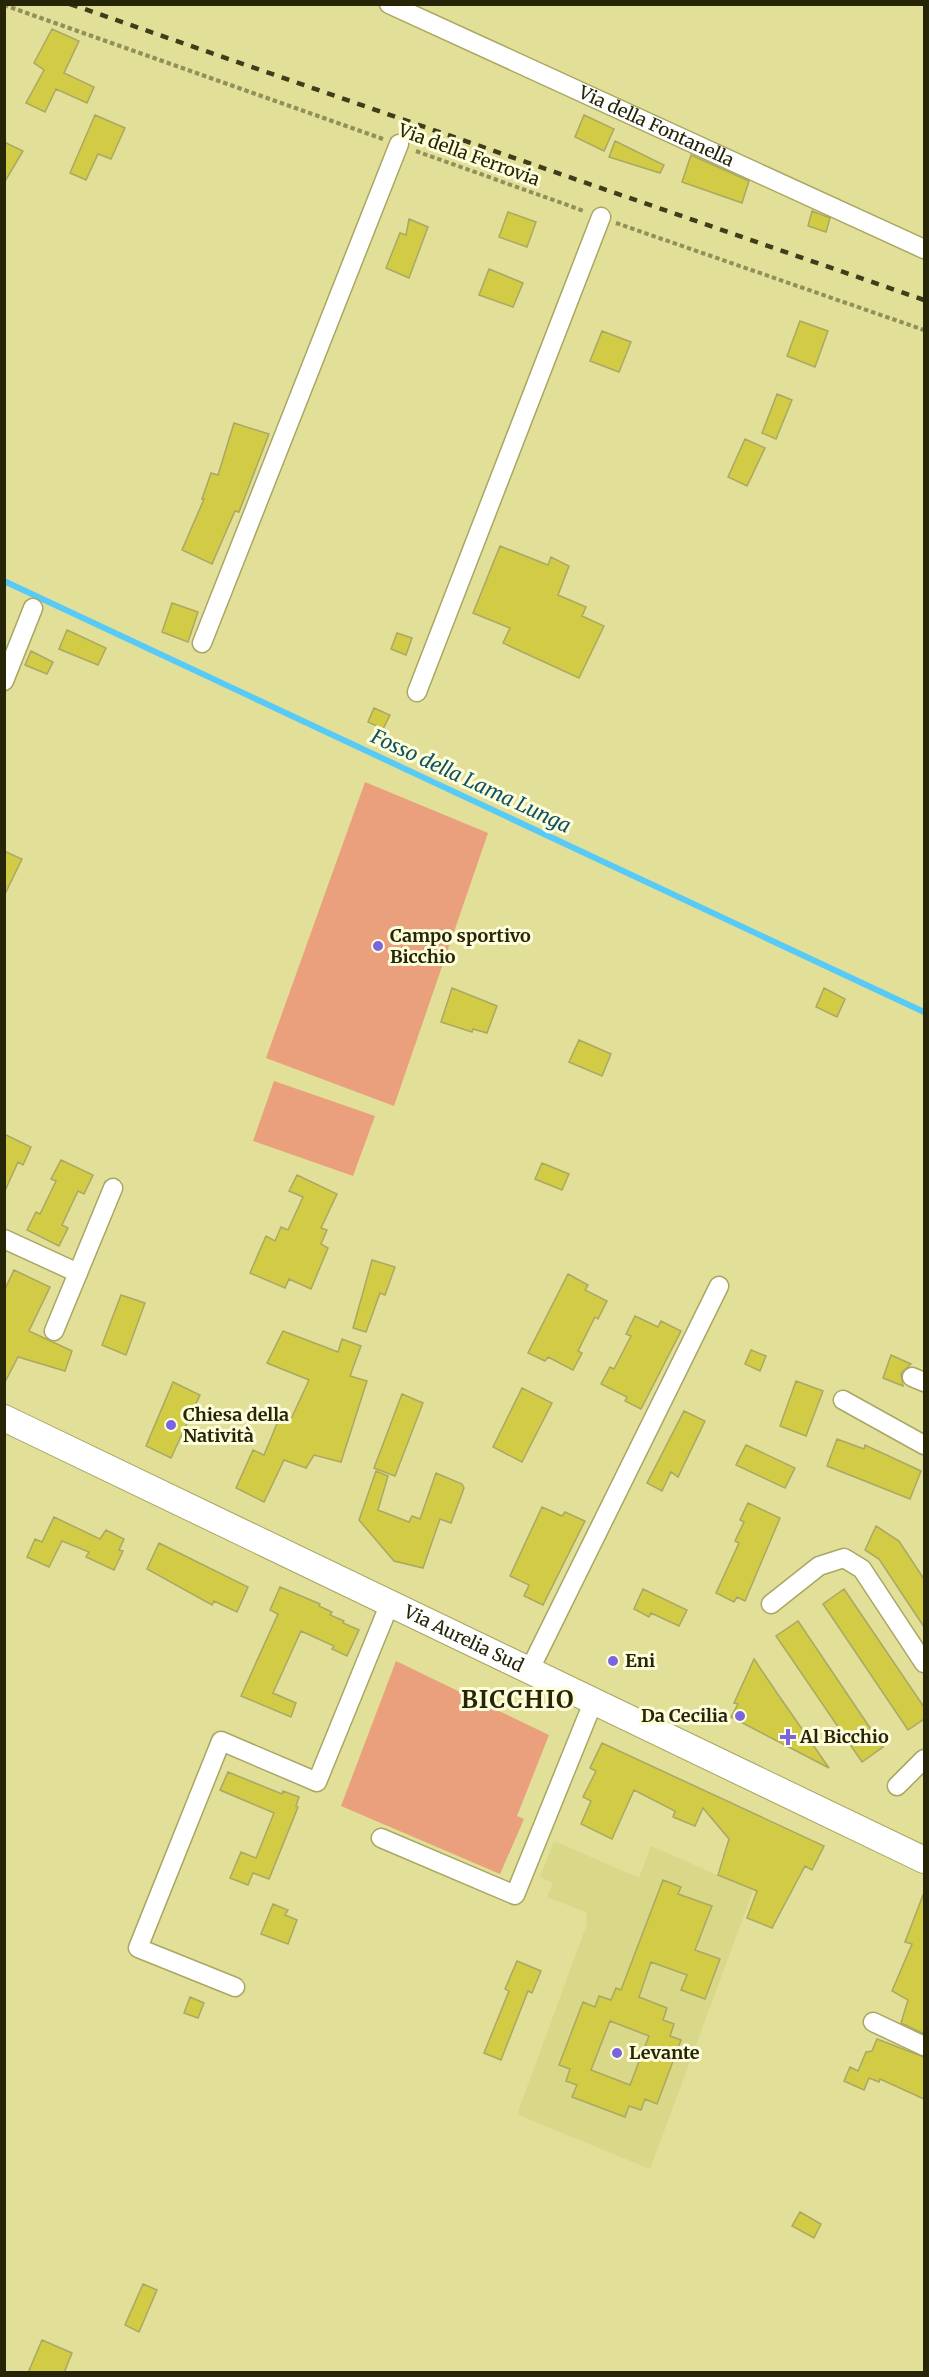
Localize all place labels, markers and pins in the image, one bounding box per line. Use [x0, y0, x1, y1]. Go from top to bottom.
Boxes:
place label: Campo sportivo Bicchio [390, 924, 531, 968]
marker: Campo sportivo Bicchio [371, 939, 385, 953]
place label: Chiesa della Natività [183, 1403, 289, 1447]
marker: Chiesa della Natività [164, 1418, 178, 1432]
place label: Eni [625, 1649, 655, 1672]
marker: Eni [606, 1654, 620, 1668]
place label: Da Cecilia [641, 1704, 728, 1727]
marker: Da Cecilia [733, 1709, 747, 1723]
place label: Al Bicchio [799, 1725, 889, 1748]
marker: Al Bicchio [781, 1730, 795, 1744]
place label: Levante [629, 2041, 700, 2064]
marker: Levante [610, 2046, 624, 2060]

